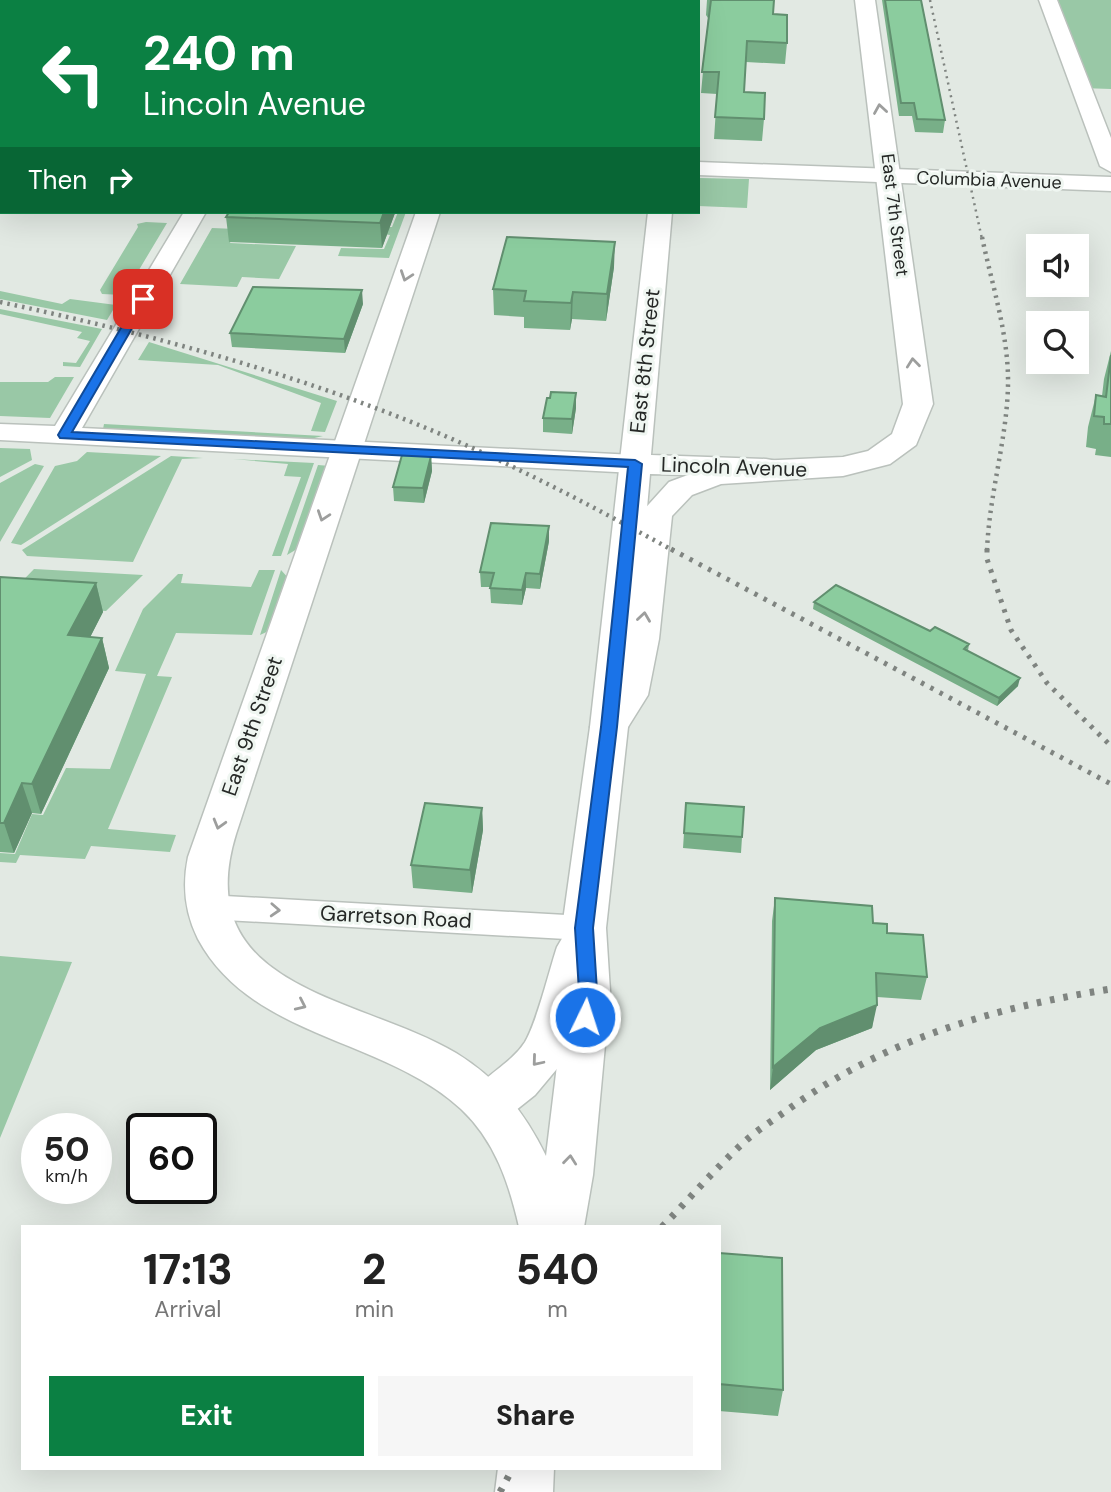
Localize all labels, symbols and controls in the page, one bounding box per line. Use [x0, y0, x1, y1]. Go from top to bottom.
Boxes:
text: 240 m [143, 21, 295, 85]
icon: left [28, 28, 119, 119]
text: Lincoln Avenue [143, 83, 366, 125]
one-way arrow [873, 103, 888, 115]
street label: East 7th Street [876, 152, 914, 278]
icon: right [101, 161, 139, 199]
text: Then [28, 163, 87, 197]
street label: Columbia Avenue [916, 165, 1062, 195]
map controls [1026, 234, 1089, 374]
button: sound [1026, 234, 1089, 297]
pin [113, 269, 173, 329]
one-way arrow [400, 270, 414, 282]
icon: arrive [124, 280, 162, 318]
street label: East 8th Street [623, 287, 667, 435]
button: search [1026, 311, 1089, 374]
one-way arrow [906, 357, 921, 368]
street label: Lincoln Avenue [660, 450, 808, 484]
one-way arrow [317, 509, 331, 521]
one-way arrow [637, 611, 652, 623]
street label: East 9th Street [215, 653, 289, 799]
one-way arrow [213, 818, 228, 830]
street label: Garretson Road [319, 899, 473, 935]
one-way arrow [270, 903, 281, 918]
position arrow [548, 980, 622, 1054]
one-way arrow [294, 997, 306, 1011]
one-way arrow [533, 1052, 545, 1065]
speed limit sign: 60 [126, 1113, 217, 1204]
text: 50 [43, 1126, 90, 1172]
one-way arrow [562, 1154, 577, 1165]
text: km/h [45, 1164, 88, 1188]
text: 17:13 [143, 1242, 233, 1297]
text: 2 [362, 1242, 386, 1297]
text: 540 [516, 1242, 599, 1297]
text: Arrival [154, 1294, 221, 1324]
text: min [355, 1294, 394, 1324]
text: m [547, 1294, 568, 1324]
button: Exit [49, 1376, 364, 1456]
button: Share [378, 1376, 693, 1456]

